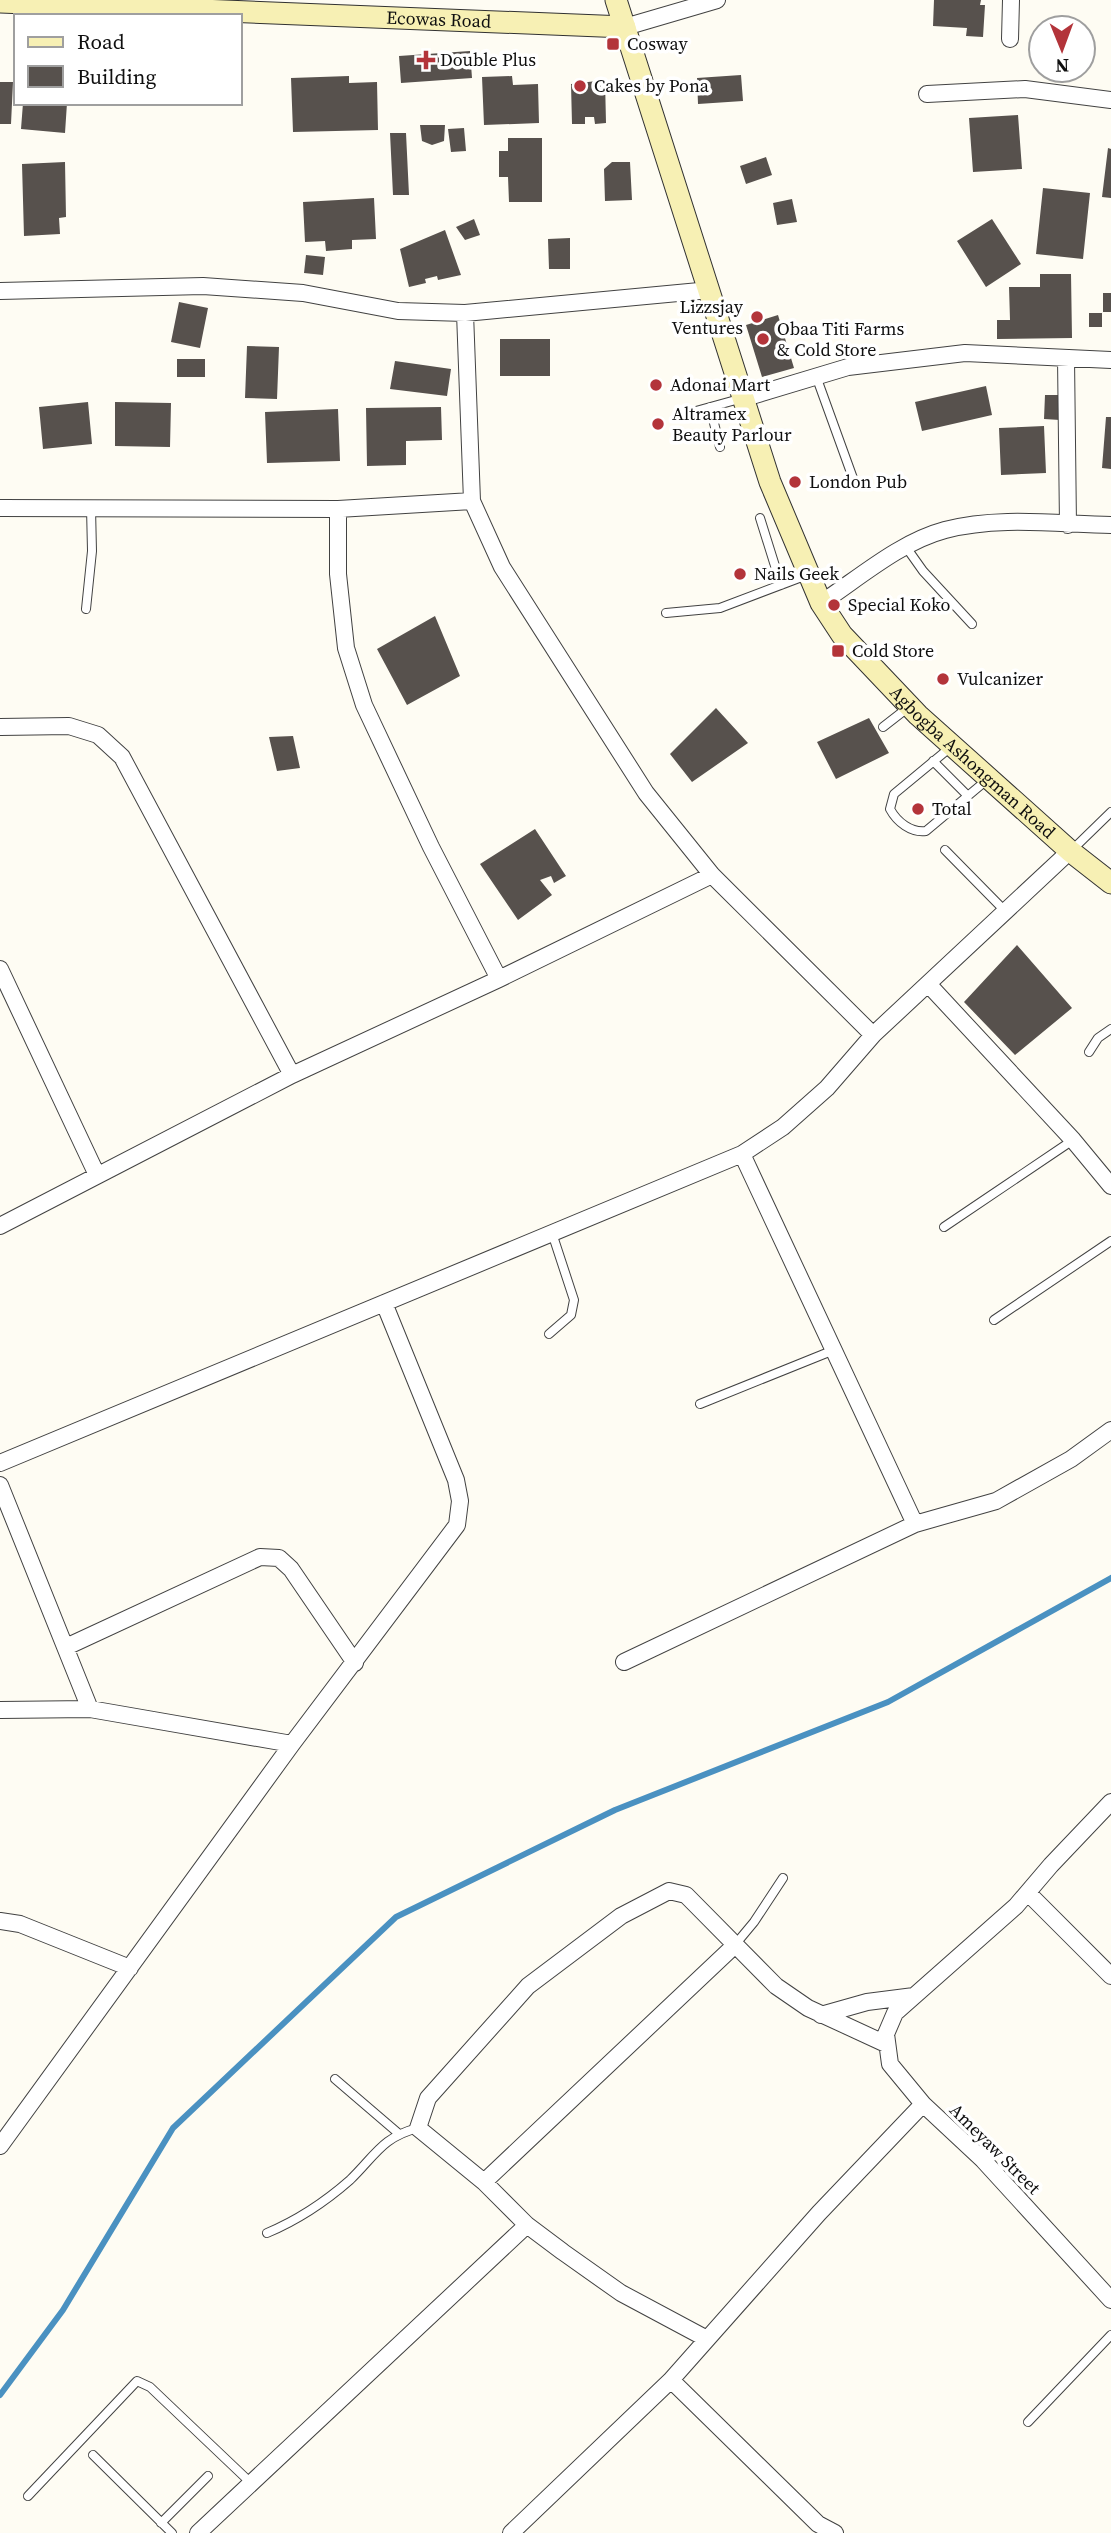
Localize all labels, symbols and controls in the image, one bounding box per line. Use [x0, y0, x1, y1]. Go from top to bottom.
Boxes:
street label: Ecowas Road [386, 4, 492, 34]
legend [14, 14, 242, 105]
north arrow [1027, 14, 1097, 84]
text: Road [77, 27, 125, 56]
place label: Cosway [627, 31, 688, 56]
marker: Cosway [605, 36, 621, 52]
place label: Double Plus [440, 47, 536, 72]
marker: Double Plus [418, 52, 434, 68]
text: N [1055, 53, 1069, 79]
text: Building [77, 62, 156, 91]
place label: Cakes by Pona [594, 73, 710, 98]
marker: Cakes by Pona [572, 78, 588, 94]
place label: Lizzsjay Ventures [671, 294, 744, 340]
marker: Lizzsjay Ventures [749, 309, 765, 325]
place label: Obaa Titi Farms & Cold Store [777, 316, 905, 362]
marker: Obaa Titi Farms & Cold Store [755, 331, 771, 347]
place label: Adonai Mart [670, 372, 770, 397]
marker: Adonai Mart [648, 377, 664, 393]
place label: Altramex Beauty Parlour [672, 401, 792, 447]
marker: Altramex Beauty Parlour [650, 416, 666, 432]
place label: London Pub [809, 469, 907, 494]
marker: London Pub [787, 474, 803, 490]
place label: Nails Geek [754, 561, 839, 586]
marker: Nails Geek [732, 566, 748, 582]
place label: Special Koko [848, 592, 950, 617]
marker: Special Koko [826, 597, 842, 613]
place label: Cold Store [852, 638, 934, 663]
marker: Cold Store [830, 643, 846, 659]
place label: Vulcanizer [957, 666, 1043, 691]
marker: Vulcanizer [935, 671, 951, 687]
street label: Agbogba Ashongman Road [885, 680, 1061, 844]
place label: Total [932, 796, 972, 821]
marker: Total [910, 801, 926, 817]
street label: Ameyaw Street [944, 2098, 1046, 2200]

